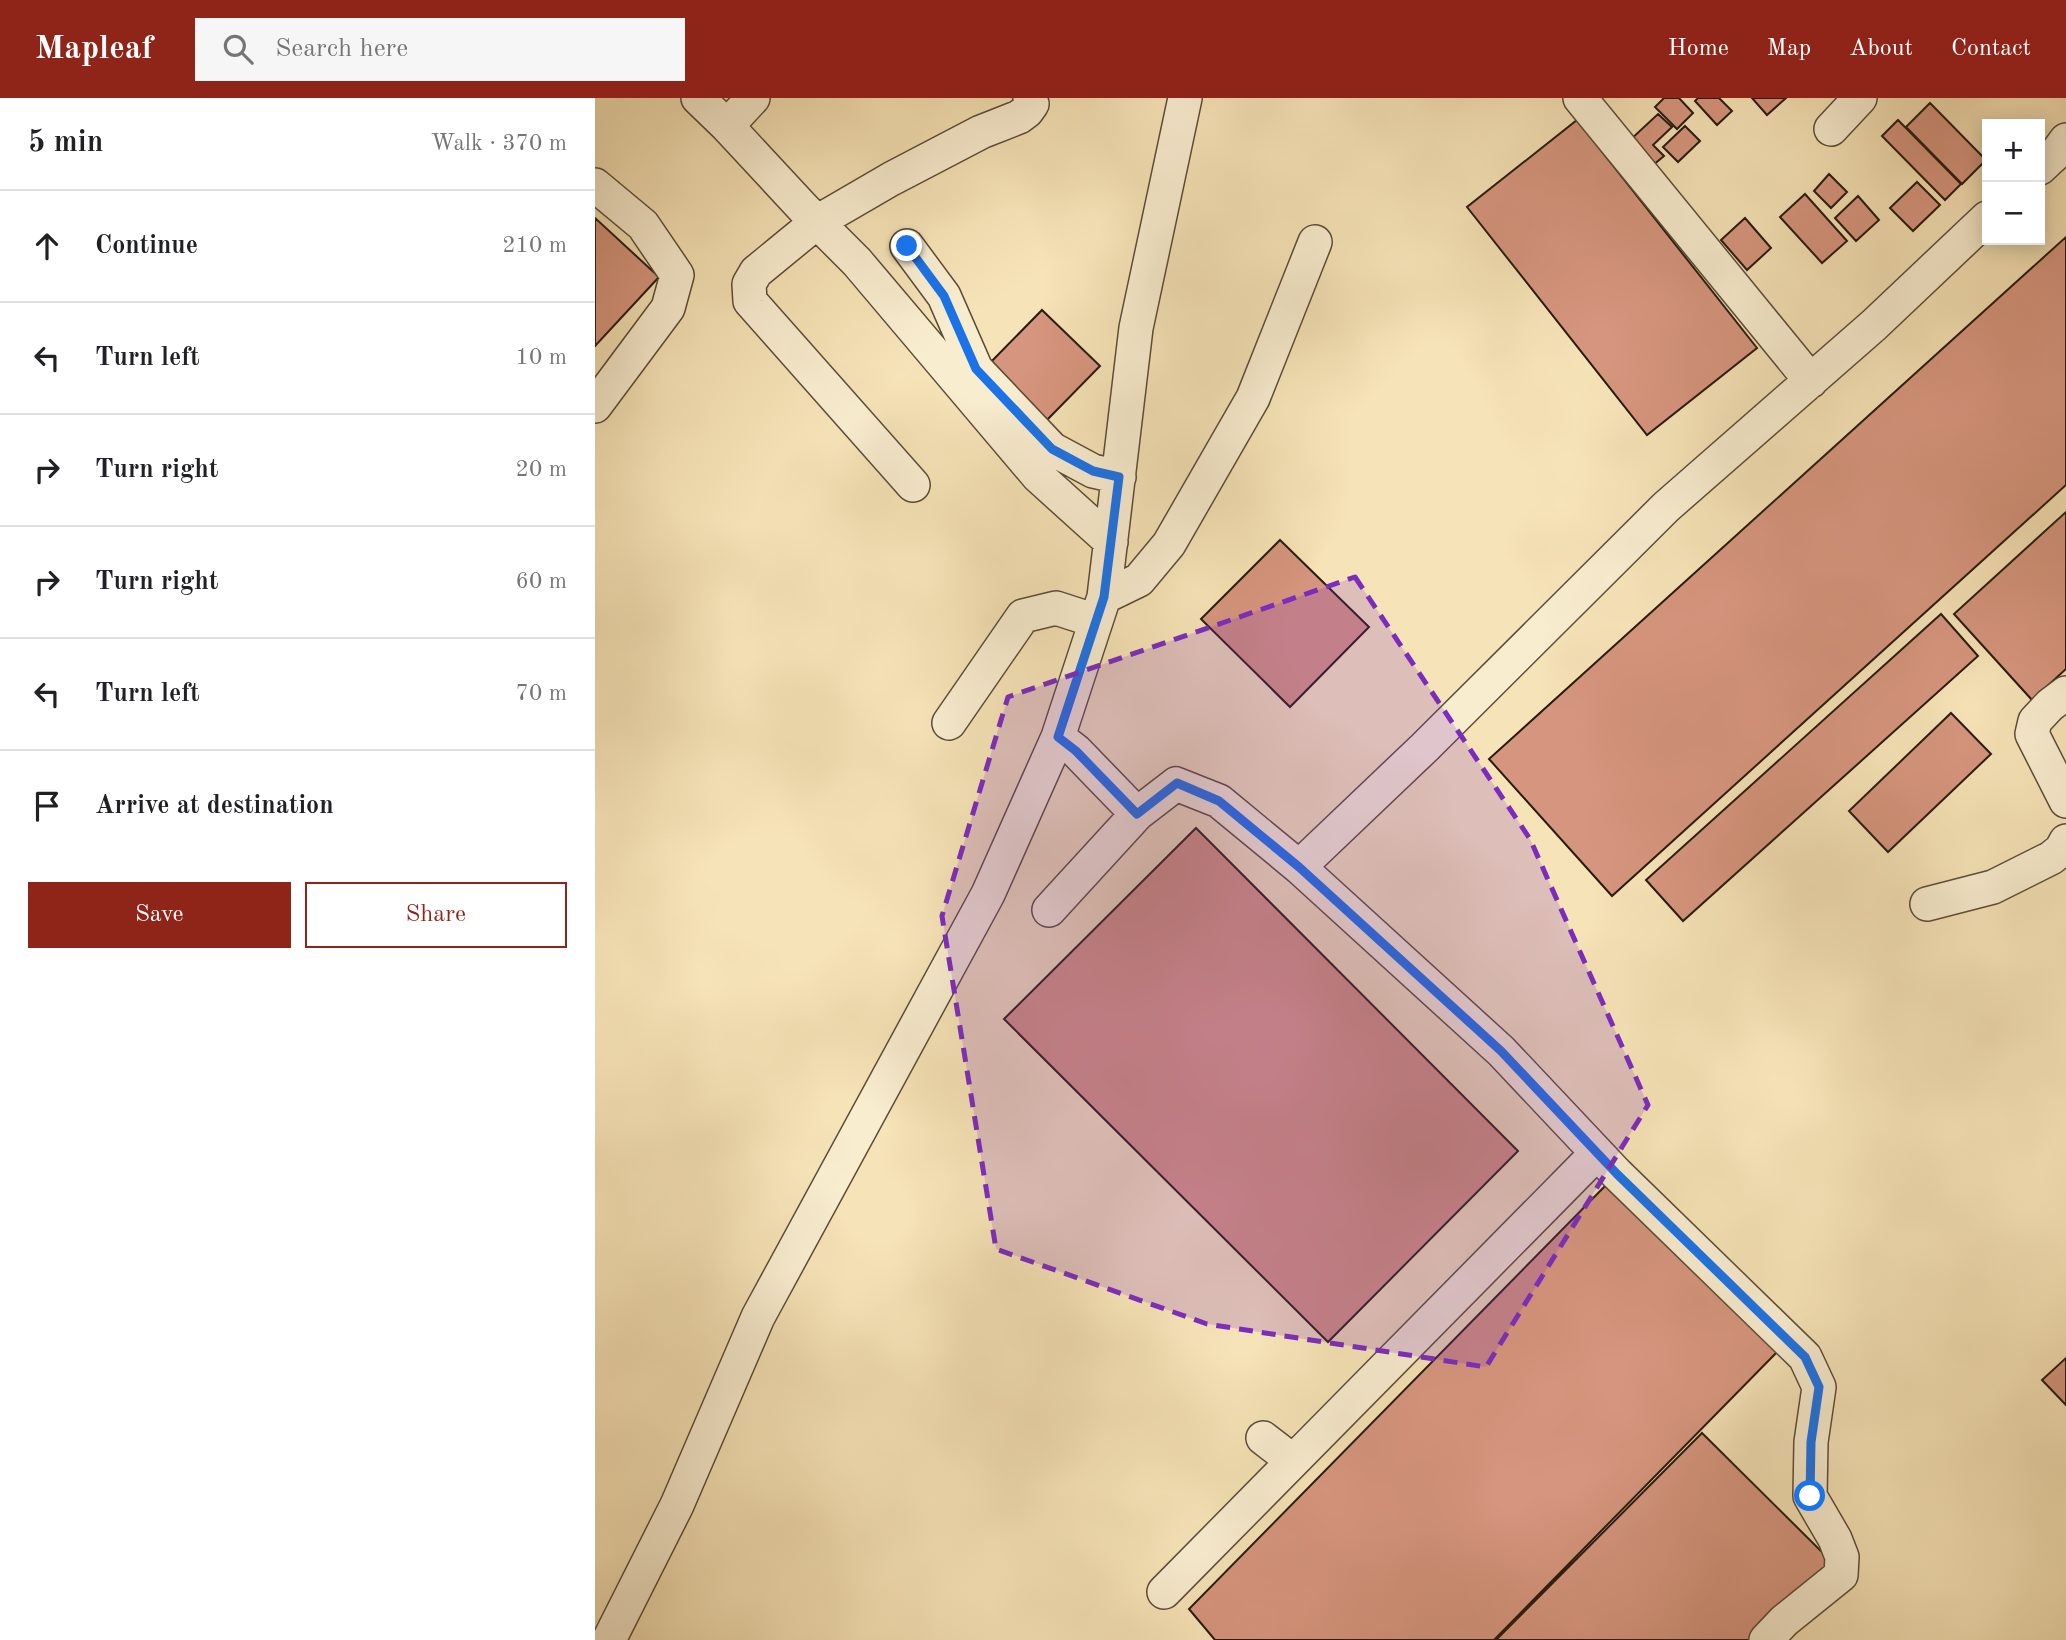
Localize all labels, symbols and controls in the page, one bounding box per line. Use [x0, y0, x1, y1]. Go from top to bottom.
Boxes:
search box [195, 18, 685, 81]
icon: search [219, 30, 257, 68]
text: Mapleaf [35, 33, 153, 66]
text: Search here [275, 36, 408, 62]
text: Home [1668, 37, 1729, 61]
text: Map [1767, 37, 1811, 61]
text: About [1849, 37, 1913, 61]
text: Contact [1951, 37, 2031, 61]
map controls [1982, 119, 2045, 245]
button: + [1982, 119, 2045, 182]
text: 5 min [28, 128, 103, 158]
text: Walk · 370 m [431, 132, 567, 155]
button: − [1982, 182, 2045, 245]
icon: ahead [28, 227, 66, 265]
route end [891, 230, 922, 261]
text: Continue [95, 233, 198, 259]
text: 210 m [502, 234, 567, 257]
icon: left [28, 339, 66, 377]
text: Turn left [95, 345, 200, 371]
text: 10 m [516, 346, 567, 369]
icon: right [28, 451, 66, 489]
text: Turn right [95, 457, 218, 483]
text: 20 m [516, 458, 567, 481]
icon: right [28, 563, 66, 601]
text: Turn right [95, 569, 218, 595]
text: 60 m [516, 570, 567, 593]
icon: left [28, 675, 66, 713]
text: Turn left [95, 681, 200, 707]
text: 70 m [516, 682, 567, 705]
icon: arrive [28, 787, 66, 825]
text: Arrive at destination [95, 793, 334, 819]
button: Save [28, 882, 291, 948]
button: Share [305, 882, 567, 948]
route start [1794, 1480, 1825, 1511]

